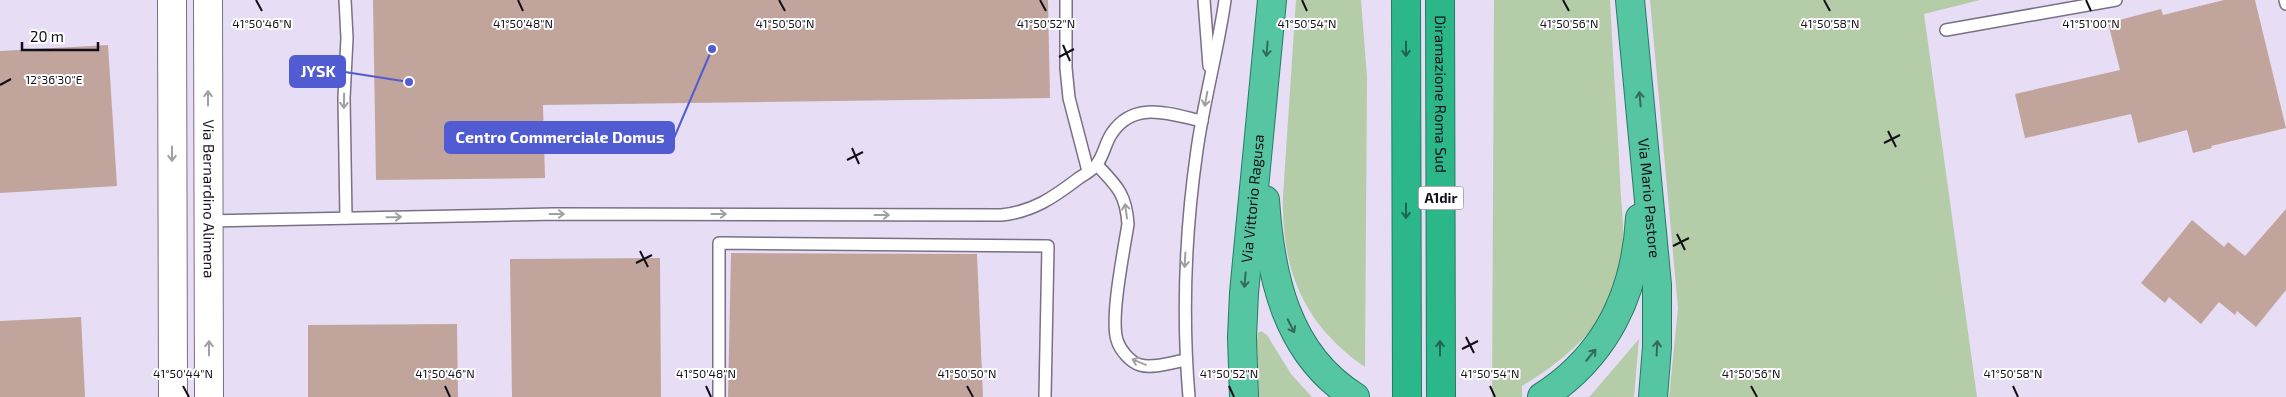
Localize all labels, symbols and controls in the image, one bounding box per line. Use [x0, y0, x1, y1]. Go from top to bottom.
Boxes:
street label: Diramazione Roma Sud [1432, 15, 1450, 173]
text: 41°50'46"N [232, 16, 292, 30]
text: 41°50'48"N [493, 16, 553, 30]
text: 41°50'50"N [755, 16, 815, 30]
text: 41°50'52"N [1017, 16, 1075, 30]
text: 41°50'54"N [1277, 16, 1337, 30]
text: 41°50'56"N [1540, 16, 1598, 30]
text: 41°50'58"N [1800, 16, 1860, 30]
text: 41°51'00"N [2062, 16, 2120, 30]
scale bar [22, 20, 99, 52]
text: 20 m [30, 27, 64, 45]
one-way arrow [1263, 40, 1272, 56]
one-way arrow [1401, 40, 1411, 56]
callout: JYSK [290, 56, 345, 87]
text: JYSK [300, 61, 336, 80]
text: 12°36'30"E [26, 72, 83, 86]
one-way arrow [203, 91, 213, 107]
one-way arrow [1200, 91, 1210, 107]
one-way arrow [339, 92, 349, 109]
one-way arrow [1635, 92, 1645, 108]
street label: Via Bernardino Alimena [200, 119, 219, 279]
callout: Centro Commerciale Domus [445, 122, 674, 153]
text: Centro Commerciale Domus [456, 127, 664, 146]
street label: Via Vittorio Ragusa [1237, 133, 1267, 263]
street label: Via Mario Pastore [1635, 137, 1664, 259]
one-way arrow [167, 145, 177, 161]
road number: A1dir [1418, 187, 1464, 210]
one-way arrow [1401, 202, 1411, 219]
one-way arrow [1121, 204, 1131, 220]
one-way arrow [548, 209, 565, 219]
one-way arrow [711, 209, 727, 219]
one-way arrow [874, 210, 890, 220]
one-way arrow [386, 212, 402, 222]
one-way arrow [1180, 252, 1190, 268]
one-way arrow [1241, 272, 1250, 288]
one-way arrow [1287, 318, 1297, 333]
one-way arrow [204, 341, 214, 357]
one-way arrow [1436, 341, 1445, 357]
one-way arrow [1652, 341, 1661, 357]
one-way arrow [1586, 349, 1597, 362]
one-way arrow [1131, 357, 1146, 366]
text: 41°50'44"N [153, 366, 213, 380]
text: 41°50'46"N [415, 366, 475, 380]
text: 41°50'48"N [676, 366, 736, 380]
text: 41°50'50"N [937, 366, 997, 380]
text: 41°50'52"N [1200, 366, 1258, 380]
text: 41°50'54"N [1460, 366, 1520, 380]
text: 41°50'56"N [1722, 366, 1780, 380]
text: 41°50'58"N [1983, 366, 2043, 380]

